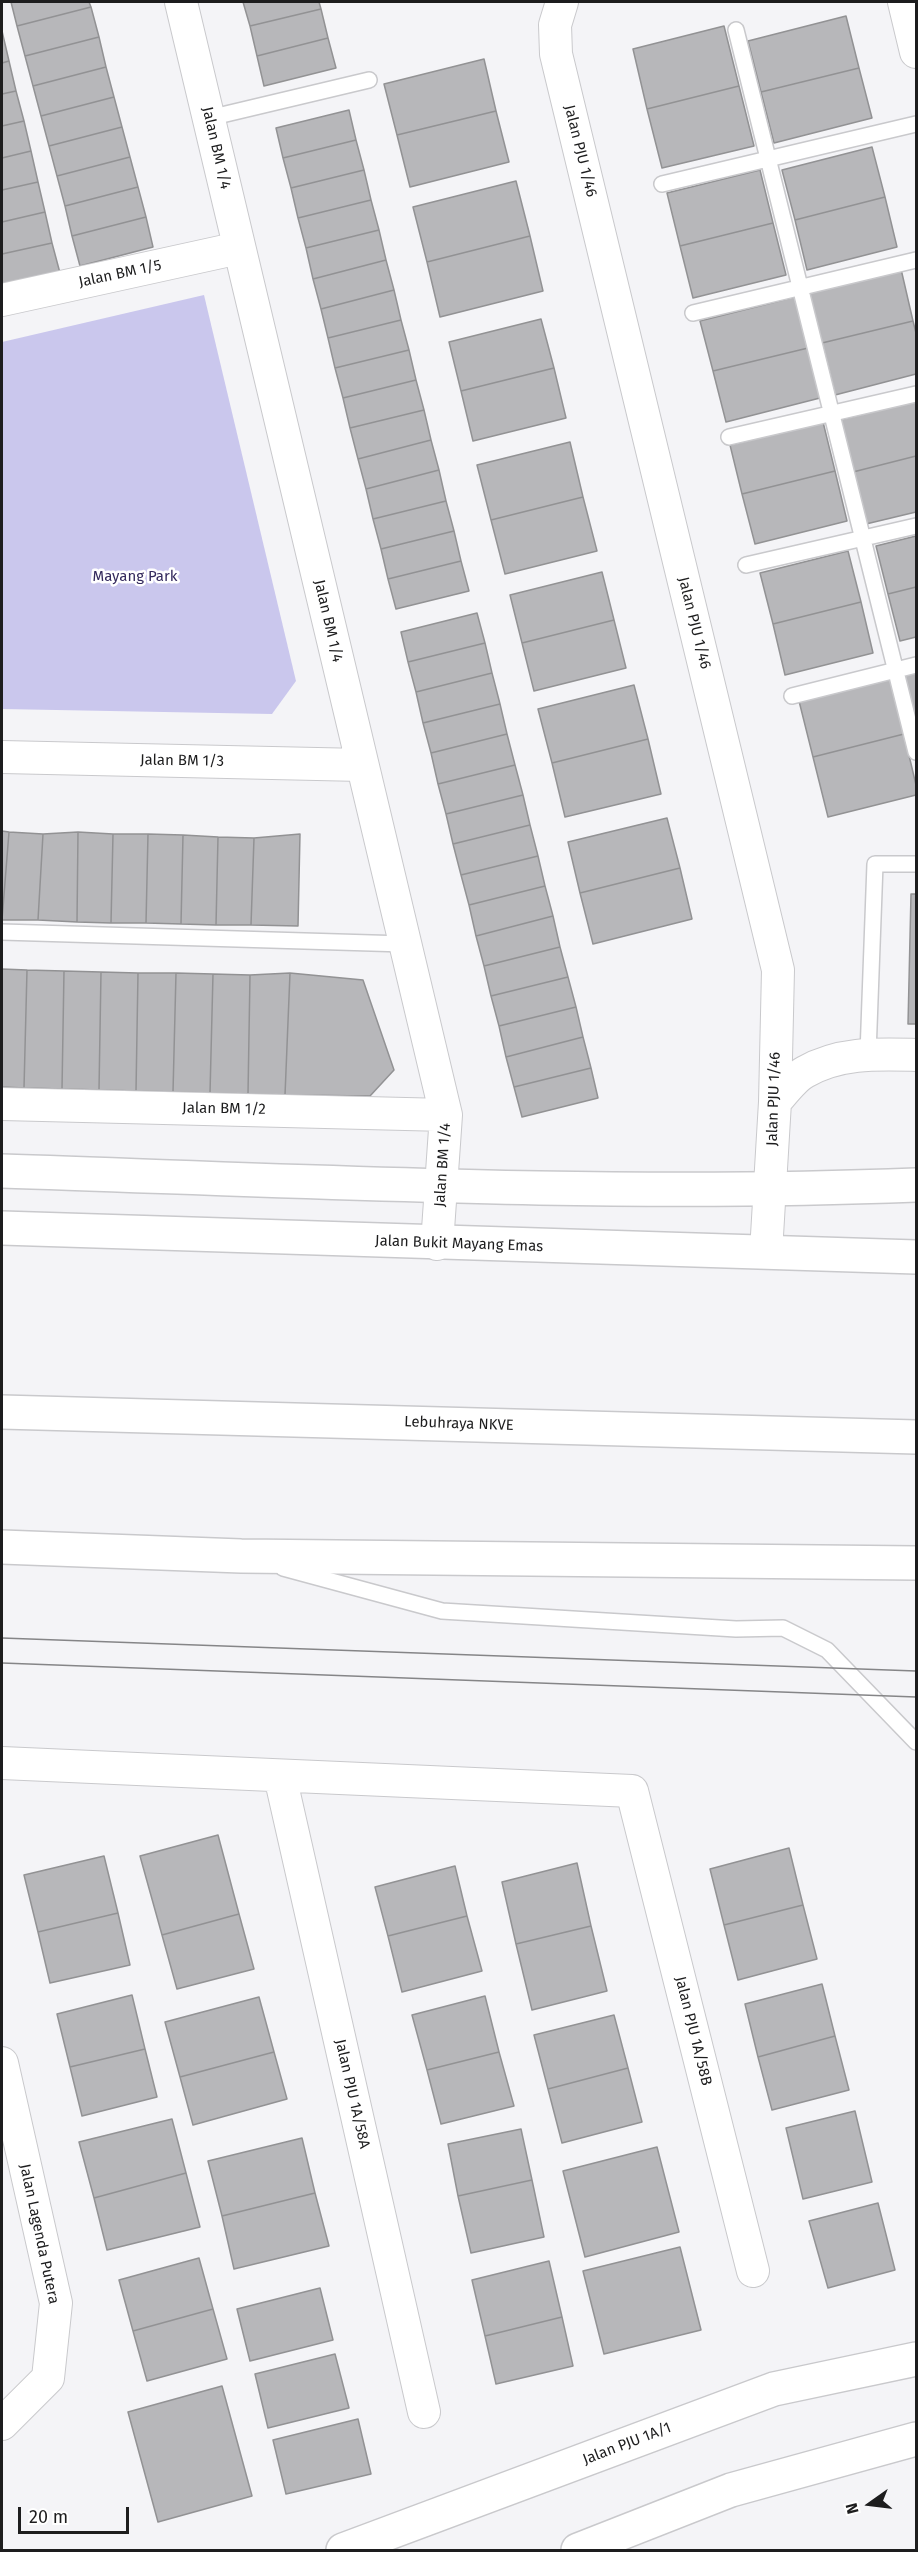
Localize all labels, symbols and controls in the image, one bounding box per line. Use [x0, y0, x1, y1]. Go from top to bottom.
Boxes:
street label: Jalan PJU 1/46 [560, 103, 600, 199]
street label: Jalan BM 1/4 [198, 105, 234, 191]
street label: Jalan BM 1/5 [77, 256, 163, 292]
park label: Mayang Park [93, 568, 177, 586]
street label: Jalan PJU 1/46 [674, 575, 714, 671]
street label: Jalan BM 1/4 [310, 578, 346, 664]
street label: Jalan BM 1/3 [140, 751, 224, 771]
street label: Jalan PJU 1/46 [763, 1052, 785, 1146]
street label: Jalan BM 1/2 [182, 1099, 266, 1119]
street label: Jalan BM 1/4 [431, 1122, 455, 1208]
street label: Jalan Bukit Mayang Emas [375, 1232, 543, 1256]
street label: Lebuhraya NKVE [404, 1413, 514, 1435]
street label: Jalan PJU 1A/58B [671, 1974, 715, 2088]
street label: Jalan PJU 1A/58A [331, 2038, 373, 2150]
street label: Jalan Lagenda Putera [15, 2162, 63, 2306]
street label: Jalan PJU 1A/1 [580, 2419, 674, 2469]
north arrow [840, 2474, 900, 2534]
scale bar [21, 2495, 132, 2533]
text: N [842, 2501, 863, 2516]
text: 20 m [29, 2506, 68, 2528]

